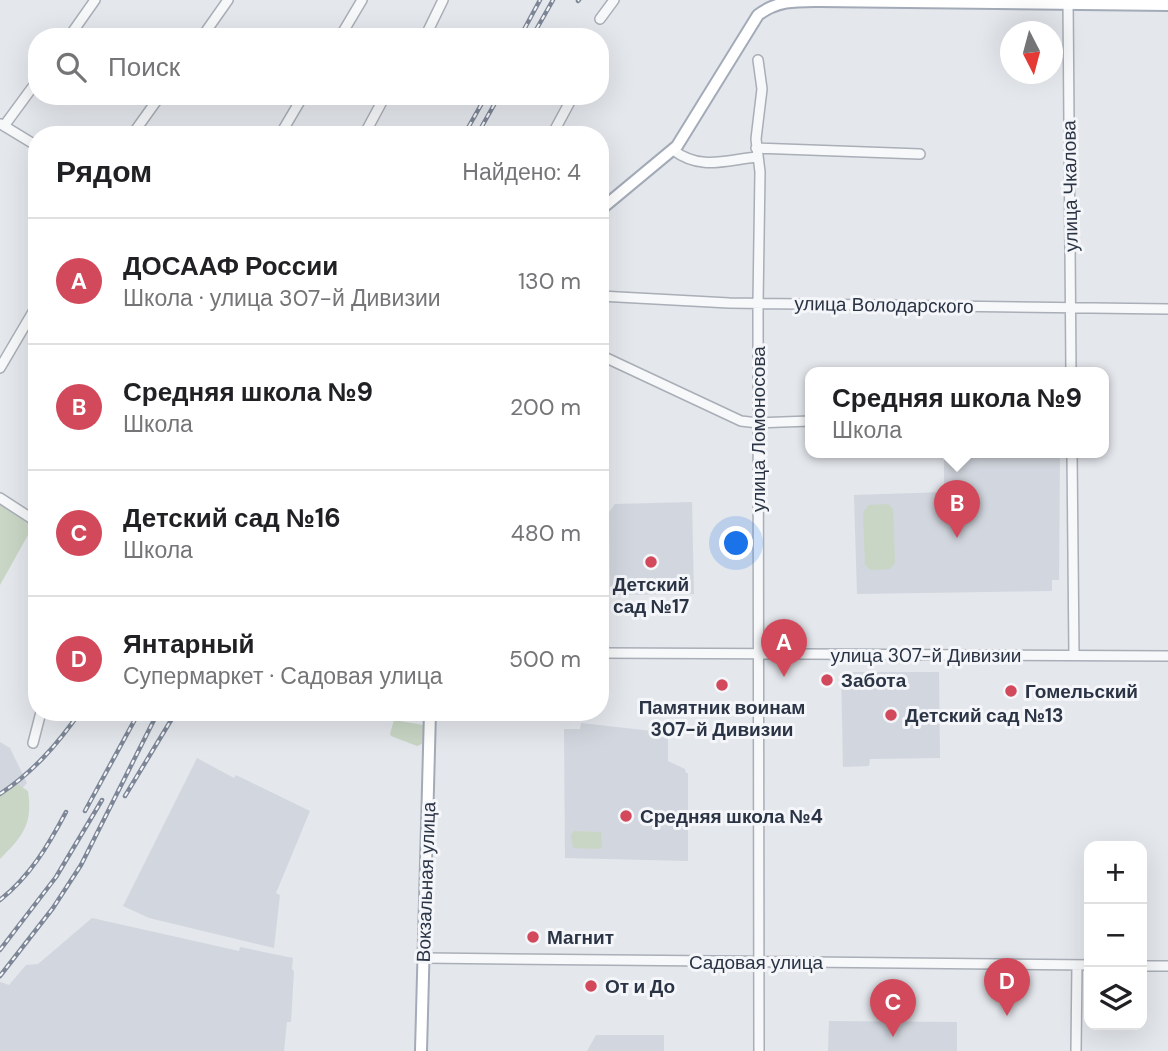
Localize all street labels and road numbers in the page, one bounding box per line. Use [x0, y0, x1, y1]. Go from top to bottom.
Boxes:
street label: улица Чкалова [1056, 120, 1084, 252]
street label: улица Володарского [794, 291, 974, 319]
street label: улица Ломоносова [746, 346, 771, 512]
street label: улица 307-й Дивизии [831, 643, 1021, 668]
street label: Вокзальная улица [411, 801, 441, 963]
street label: Садовая улица [689, 950, 824, 975]

